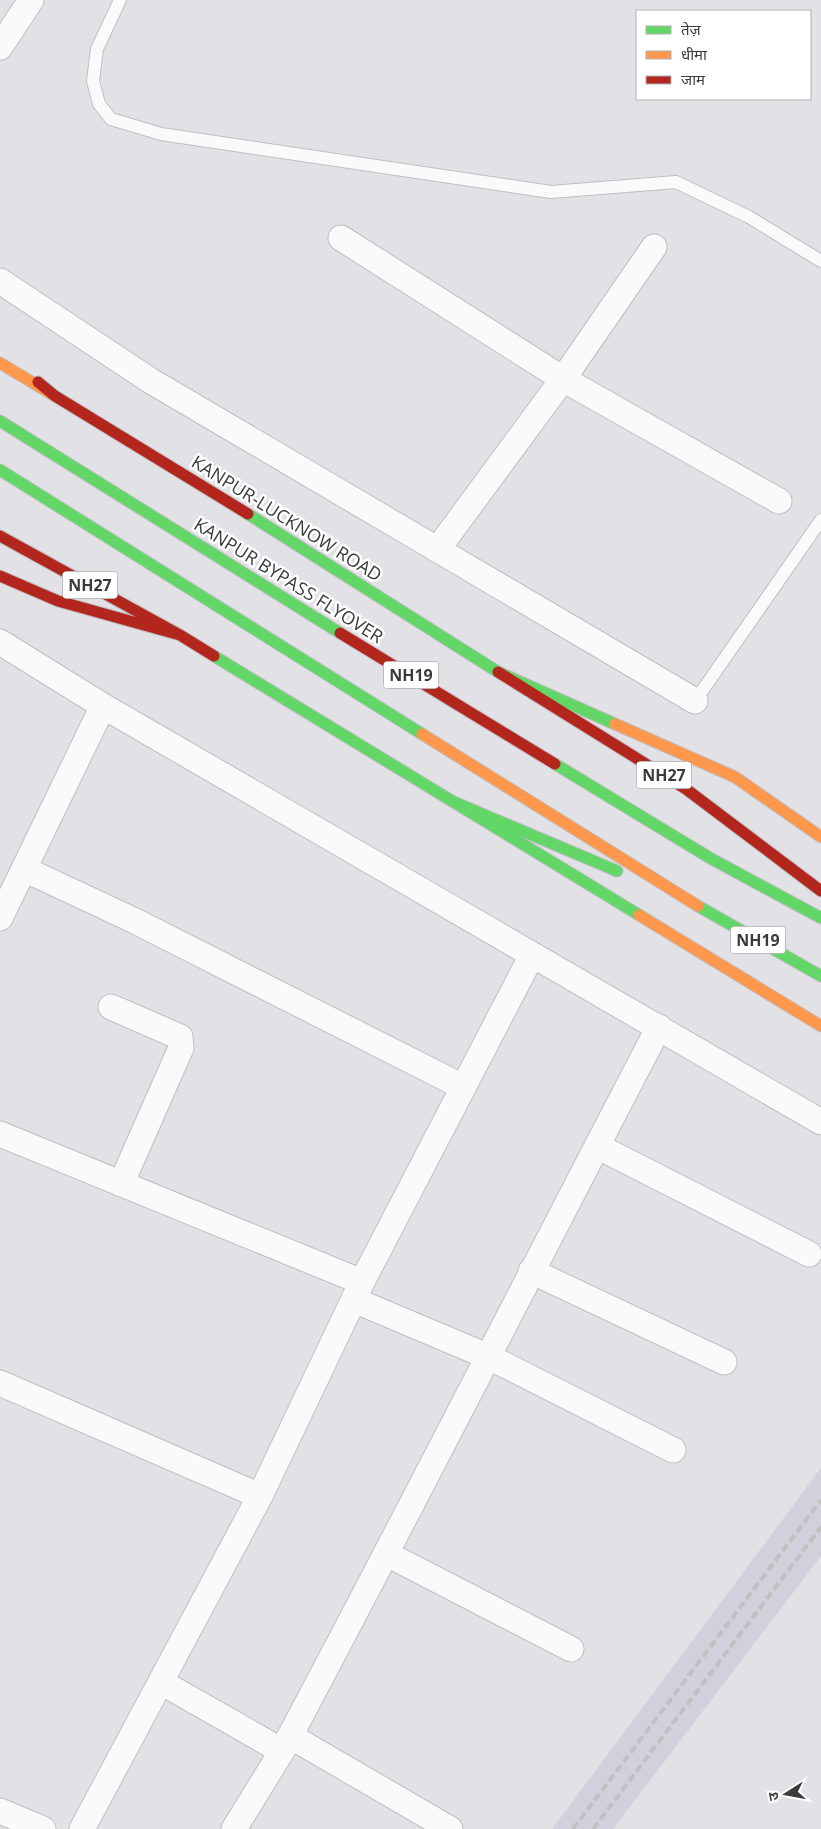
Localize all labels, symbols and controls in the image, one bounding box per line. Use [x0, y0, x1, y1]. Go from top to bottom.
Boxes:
legend [636, 10, 811, 100]
text: तेज़ [681, 19, 702, 39]
text: धीमा [681, 44, 708, 64]
text: जाम [681, 69, 706, 89]
street label: KANPUR-LUCKNOW ROAD [187, 450, 387, 586]
street label: KANPUR BYPASS FLYOVER [190, 512, 388, 648]
road number: NH27 [62, 572, 118, 598]
road number: NH19 [384, 662, 438, 688]
road number: NH27 [636, 762, 692, 788]
road number: NH19 [730, 926, 786, 954]
north arrow [761, 1769, 811, 1819]
text: उ [762, 1790, 783, 1802]

